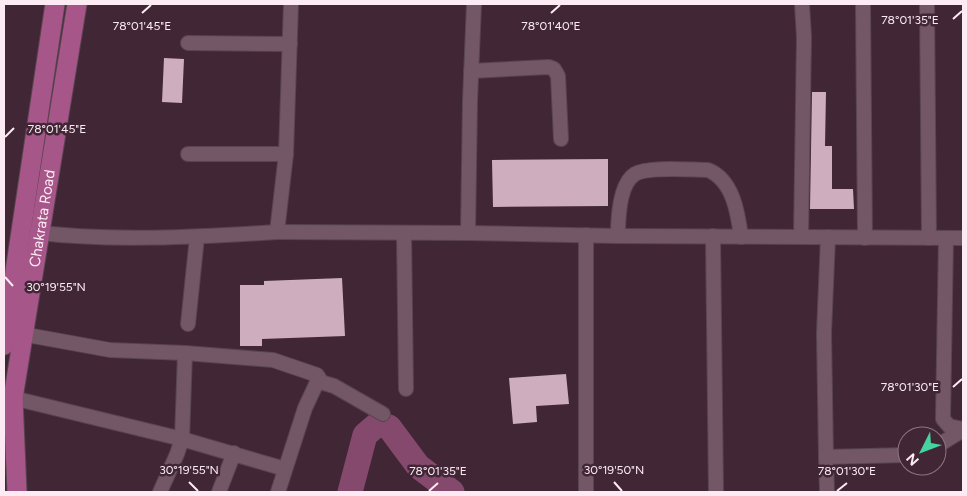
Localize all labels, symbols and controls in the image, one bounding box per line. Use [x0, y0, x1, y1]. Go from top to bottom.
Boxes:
text: 78°01'35"E [881, 13, 939, 27]
text: 78°01'45"E [113, 19, 171, 33]
text: 78°01'40"E [521, 19, 581, 33]
text: 78°01'45"E [28, 122, 86, 136]
street label: Chakrata Road [25, 168, 59, 268]
text: 30°19'55"N [26, 280, 86, 294]
text: 78°01'30"E [881, 380, 939, 394]
north arrow [897, 426, 947, 476]
text: N [903, 450, 923, 469]
text: 30°19'55"N [159, 463, 219, 477]
text: 30°19'50"N [584, 463, 644, 477]
text: 78°01'35"E [409, 464, 467, 478]
text: 78°01'30"E [818, 464, 876, 478]

